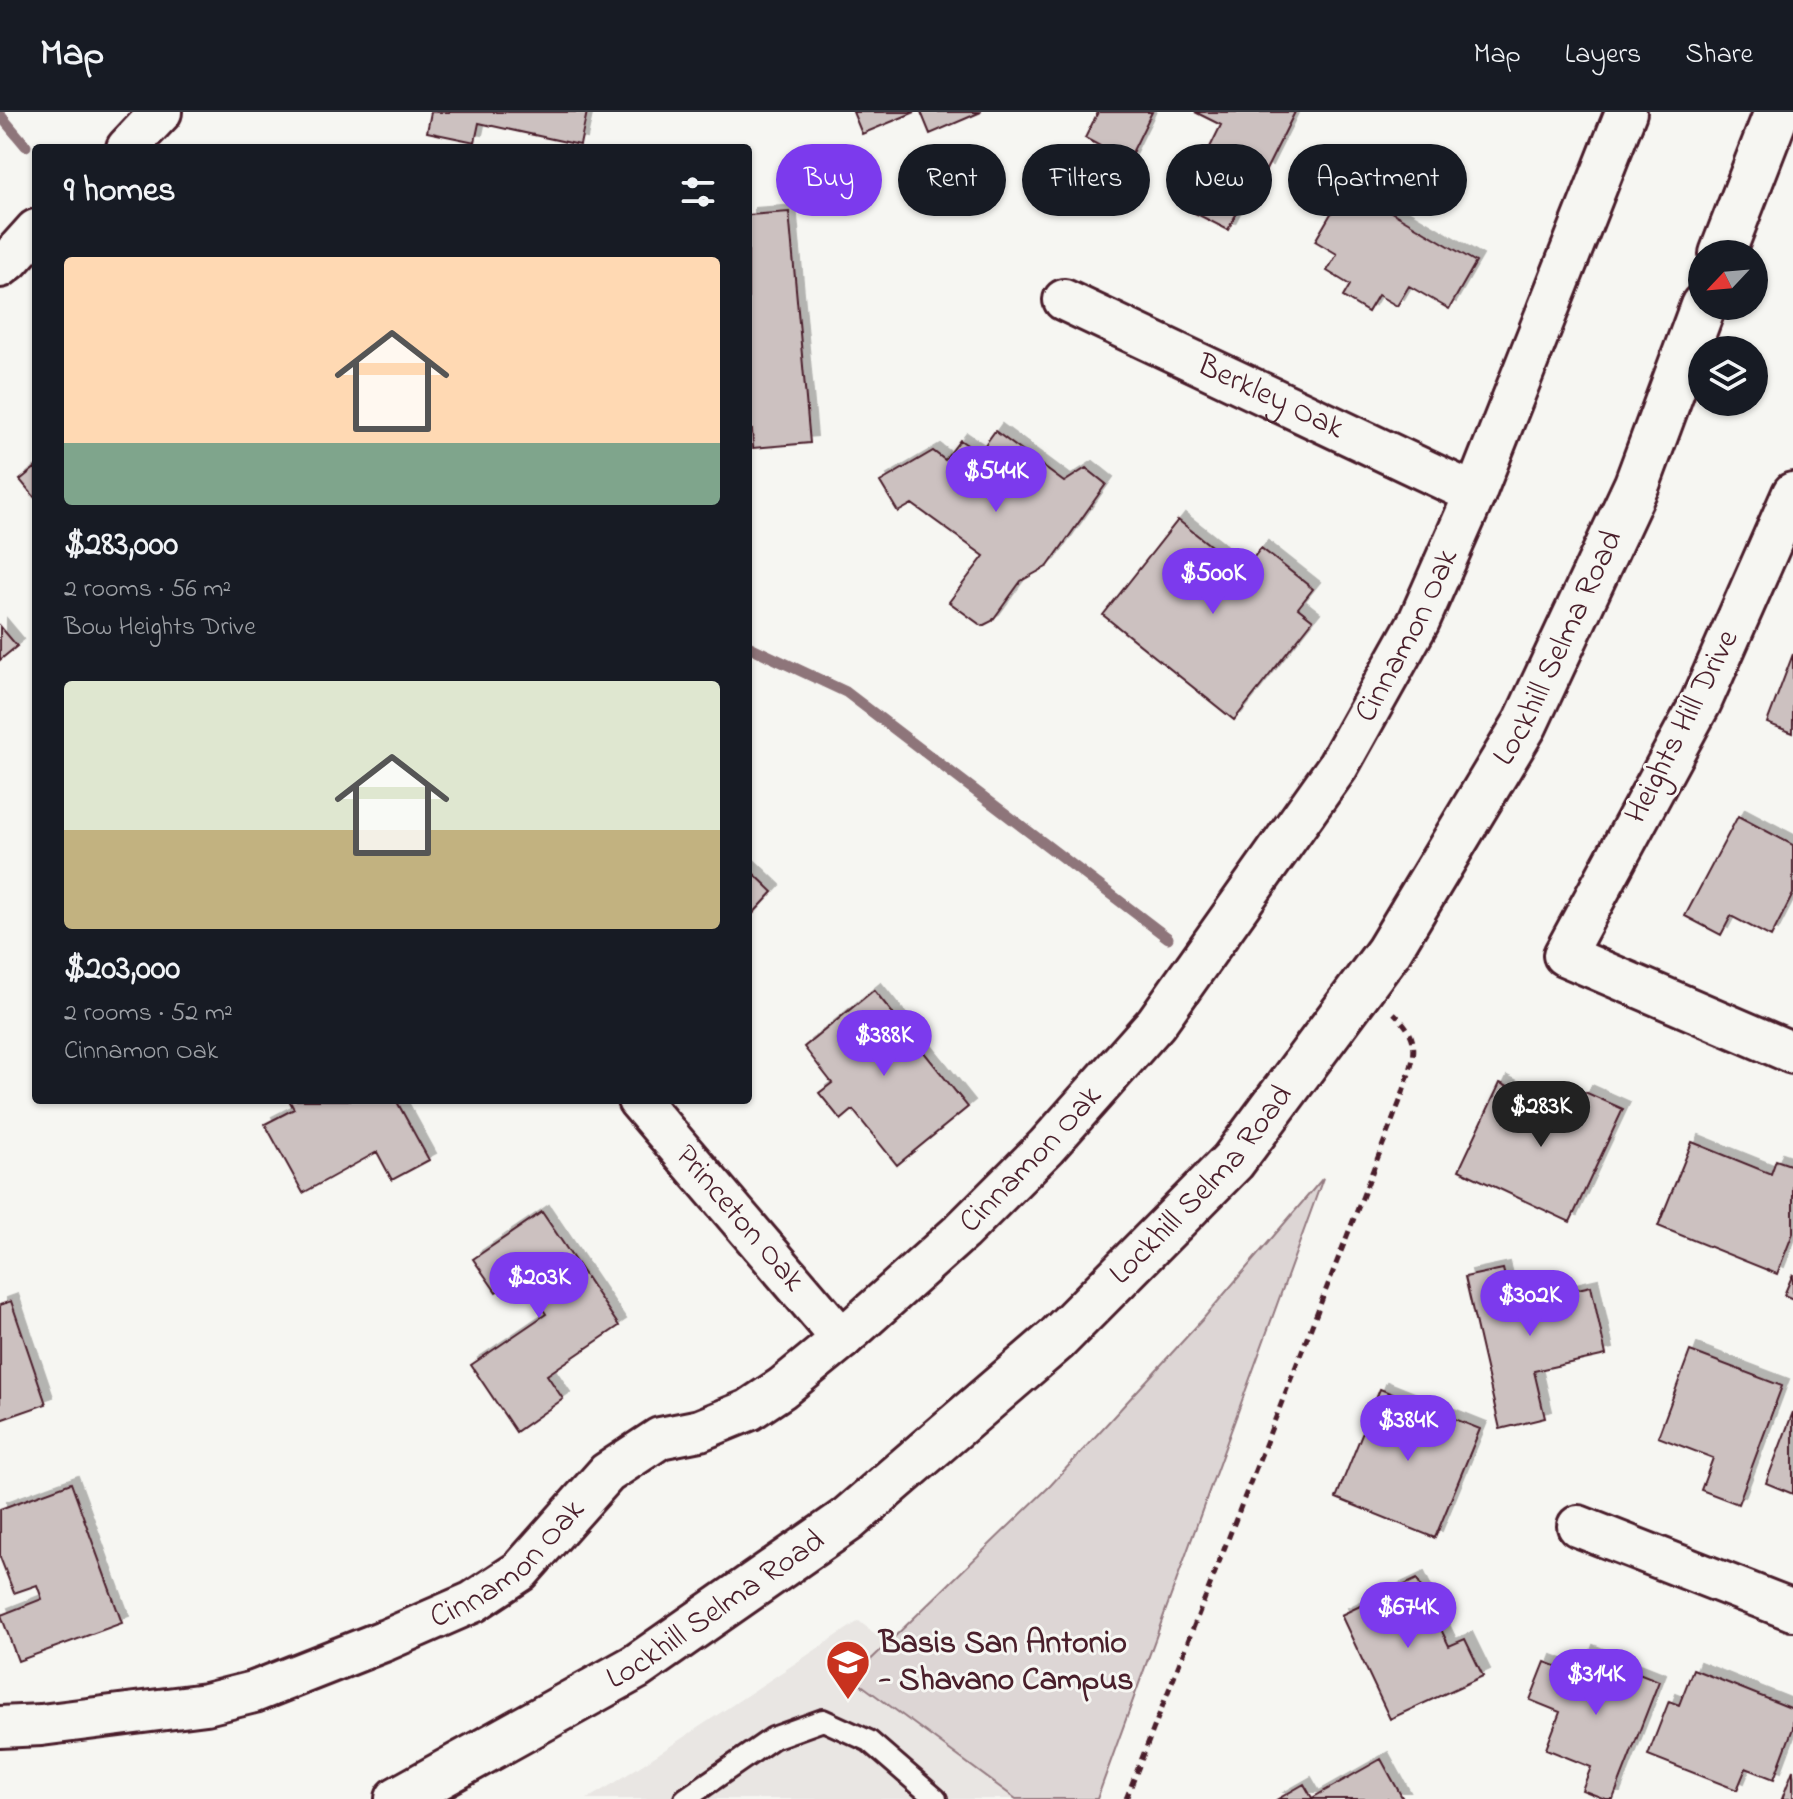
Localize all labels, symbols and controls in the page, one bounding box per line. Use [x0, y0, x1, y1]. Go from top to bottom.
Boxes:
text: Map [40, 27, 104, 83]
text: Map [1473, 35, 1521, 76]
text: Layers [1565, 35, 1641, 76]
text: Share [1685, 35, 1753, 76]
chip: Buy [776, 144, 882, 216]
chip: Rent [898, 144, 1006, 216]
chip: Filters [1022, 144, 1150, 216]
chip: New [1166, 144, 1272, 216]
chip: Apartment [1288, 144, 1467, 216]
text: 9 homes [64, 167, 176, 217]
icon: filters [676, 170, 720, 214]
north arrow [1688, 240, 1768, 320]
map controls [1688, 240, 1768, 416]
icon: home [320, 309, 464, 453]
button: layers [1688, 336, 1768, 416]
street label: Berkley Oak [1188, 342, 1352, 453]
pin: $544K [940, 446, 1052, 514]
text: $544K [964, 453, 1028, 491]
text: $283,000 [64, 521, 178, 571]
street label: Lockhill Selma Road [1482, 523, 1636, 775]
street label: Cinnamon Oak [1343, 541, 1472, 731]
pin: $500K [1157, 548, 1269, 616]
text: $500K [1180, 555, 1246, 593]
text: 2 rooms · 56 m² [64, 571, 231, 609]
text: Bow Heights Drive [64, 609, 256, 647]
street label: Heights Hill Drive [1614, 621, 1752, 832]
icon: home [320, 733, 464, 877]
text: $203,000 [64, 945, 180, 995]
text: 2 rooms · 52 m² [64, 995, 233, 1033]
pin: $388K [828, 1010, 940, 1078]
text: $388K [855, 1017, 913, 1055]
text: Cinnamon Oak [64, 1033, 218, 1071]
street label: Cinnamon Oak [948, 1074, 1114, 1245]
street label: Lockhill Selma Road [1099, 1075, 1305, 1296]
pin: $283K [1485, 1081, 1597, 1149]
text: $283K [1510, 1088, 1572, 1126]
street label: Princeton Oak [663, 1135, 816, 1303]
pin: $203K [483, 1252, 595, 1320]
text: $203K [507, 1259, 571, 1297]
pin: $302K [1474, 1270, 1586, 1338]
text: $302K [1498, 1277, 1562, 1315]
pin: $384K [1352, 1395, 1464, 1463]
text: $384K [1378, 1402, 1438, 1440]
street label: Cinnamon Oak [423, 1488, 597, 1641]
street label: Lockhill Selma Road [598, 1518, 835, 1702]
pin: $674K [1352, 1582, 1464, 1650]
text: $674K [1377, 1589, 1439, 1627]
place label: Basis San Antonio - Shavano Campus [877, 1621, 1134, 1705]
school or university icon: Basis San Antonio - Shavano Campus [824, 1638, 872, 1701]
pin: $314K [1540, 1649, 1652, 1717]
text: $314K [1567, 1656, 1625, 1694]

